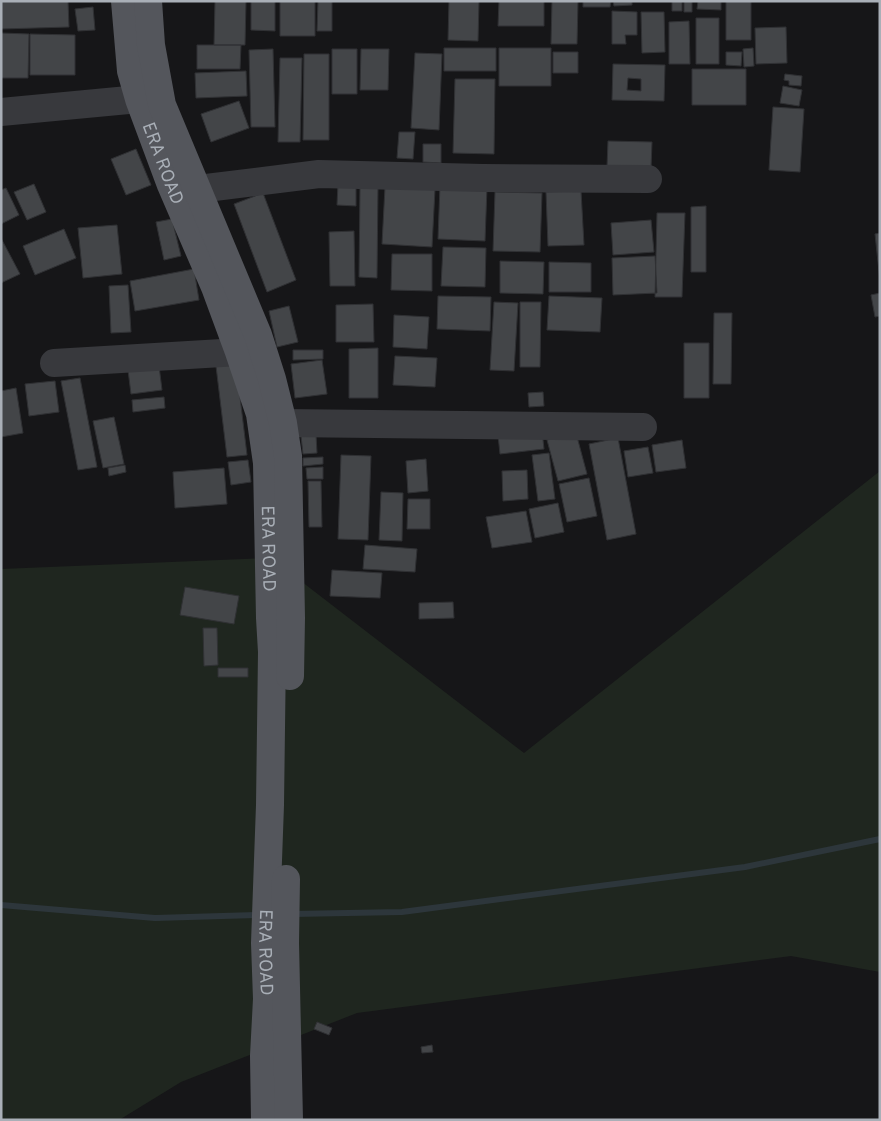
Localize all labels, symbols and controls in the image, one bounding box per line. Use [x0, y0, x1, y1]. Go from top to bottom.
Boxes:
street label: ERA ROAD [136, 119, 188, 209]
street label: ERA ROAD [255, 505, 279, 592]
street label: ERA ROAD [252, 909, 277, 996]

